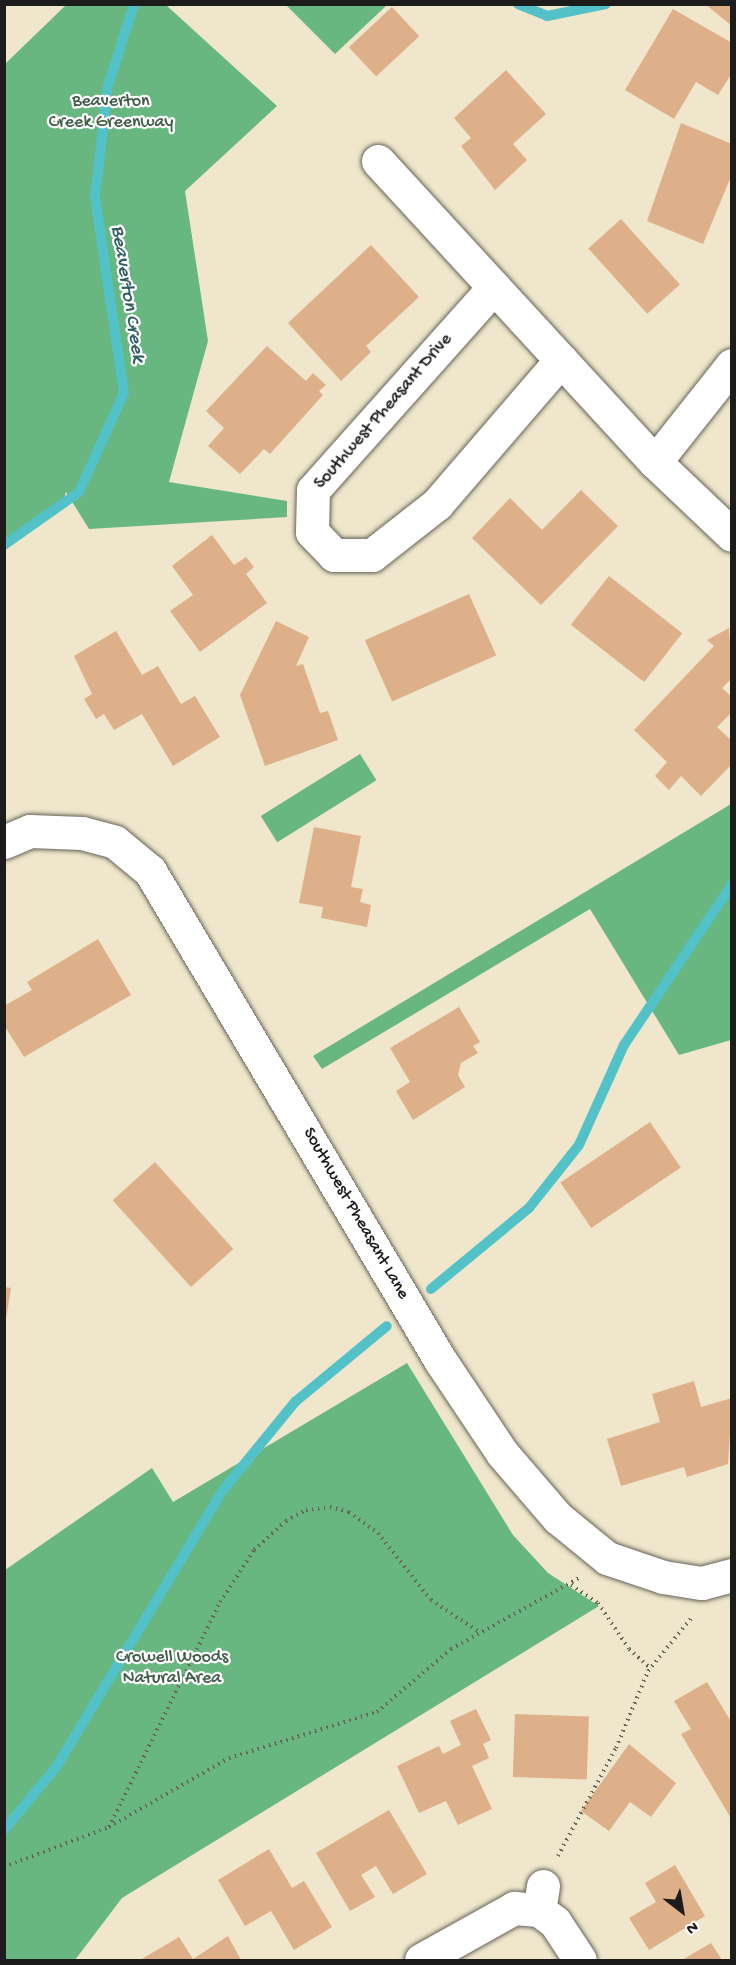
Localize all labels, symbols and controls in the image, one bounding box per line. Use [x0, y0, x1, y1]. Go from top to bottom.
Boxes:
park label: Beaverton Creek Greenway [49, 92, 173, 134]
water label: Beaverton Creek [104, 224, 150, 364]
street label: Southwest Pheasant Drive [310, 330, 458, 494]
street label: Southwest Pheasant Lane [297, 1124, 413, 1304]
park label: Crowell Woods Natural Area [116, 1648, 228, 1690]
north arrow [652, 1881, 712, 1941]
text: N [682, 1916, 701, 1938]

